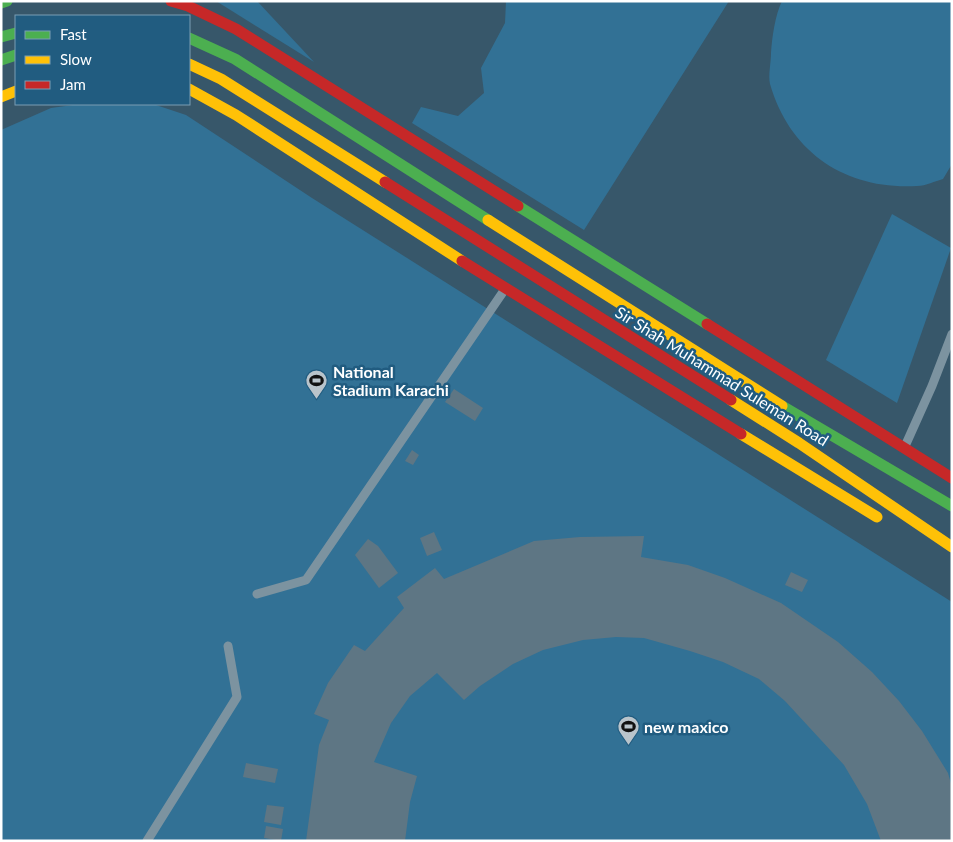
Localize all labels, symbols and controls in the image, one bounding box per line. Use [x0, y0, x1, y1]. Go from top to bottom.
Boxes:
legend [15, 15, 190, 105]
text: Fast [60, 25, 87, 43]
text: Slow [60, 50, 92, 68]
text: Jam [60, 75, 86, 93]
street label: Sir Shah Muhammad Suleman Road [612, 302, 832, 449]
place label: National Stadium Karachi [333, 362, 449, 399]
sports icon: National Stadium Karachi [305, 369, 329, 400]
sports icon: new maxico [616, 715, 640, 746]
place label: new maxico [644, 717, 729, 736]

